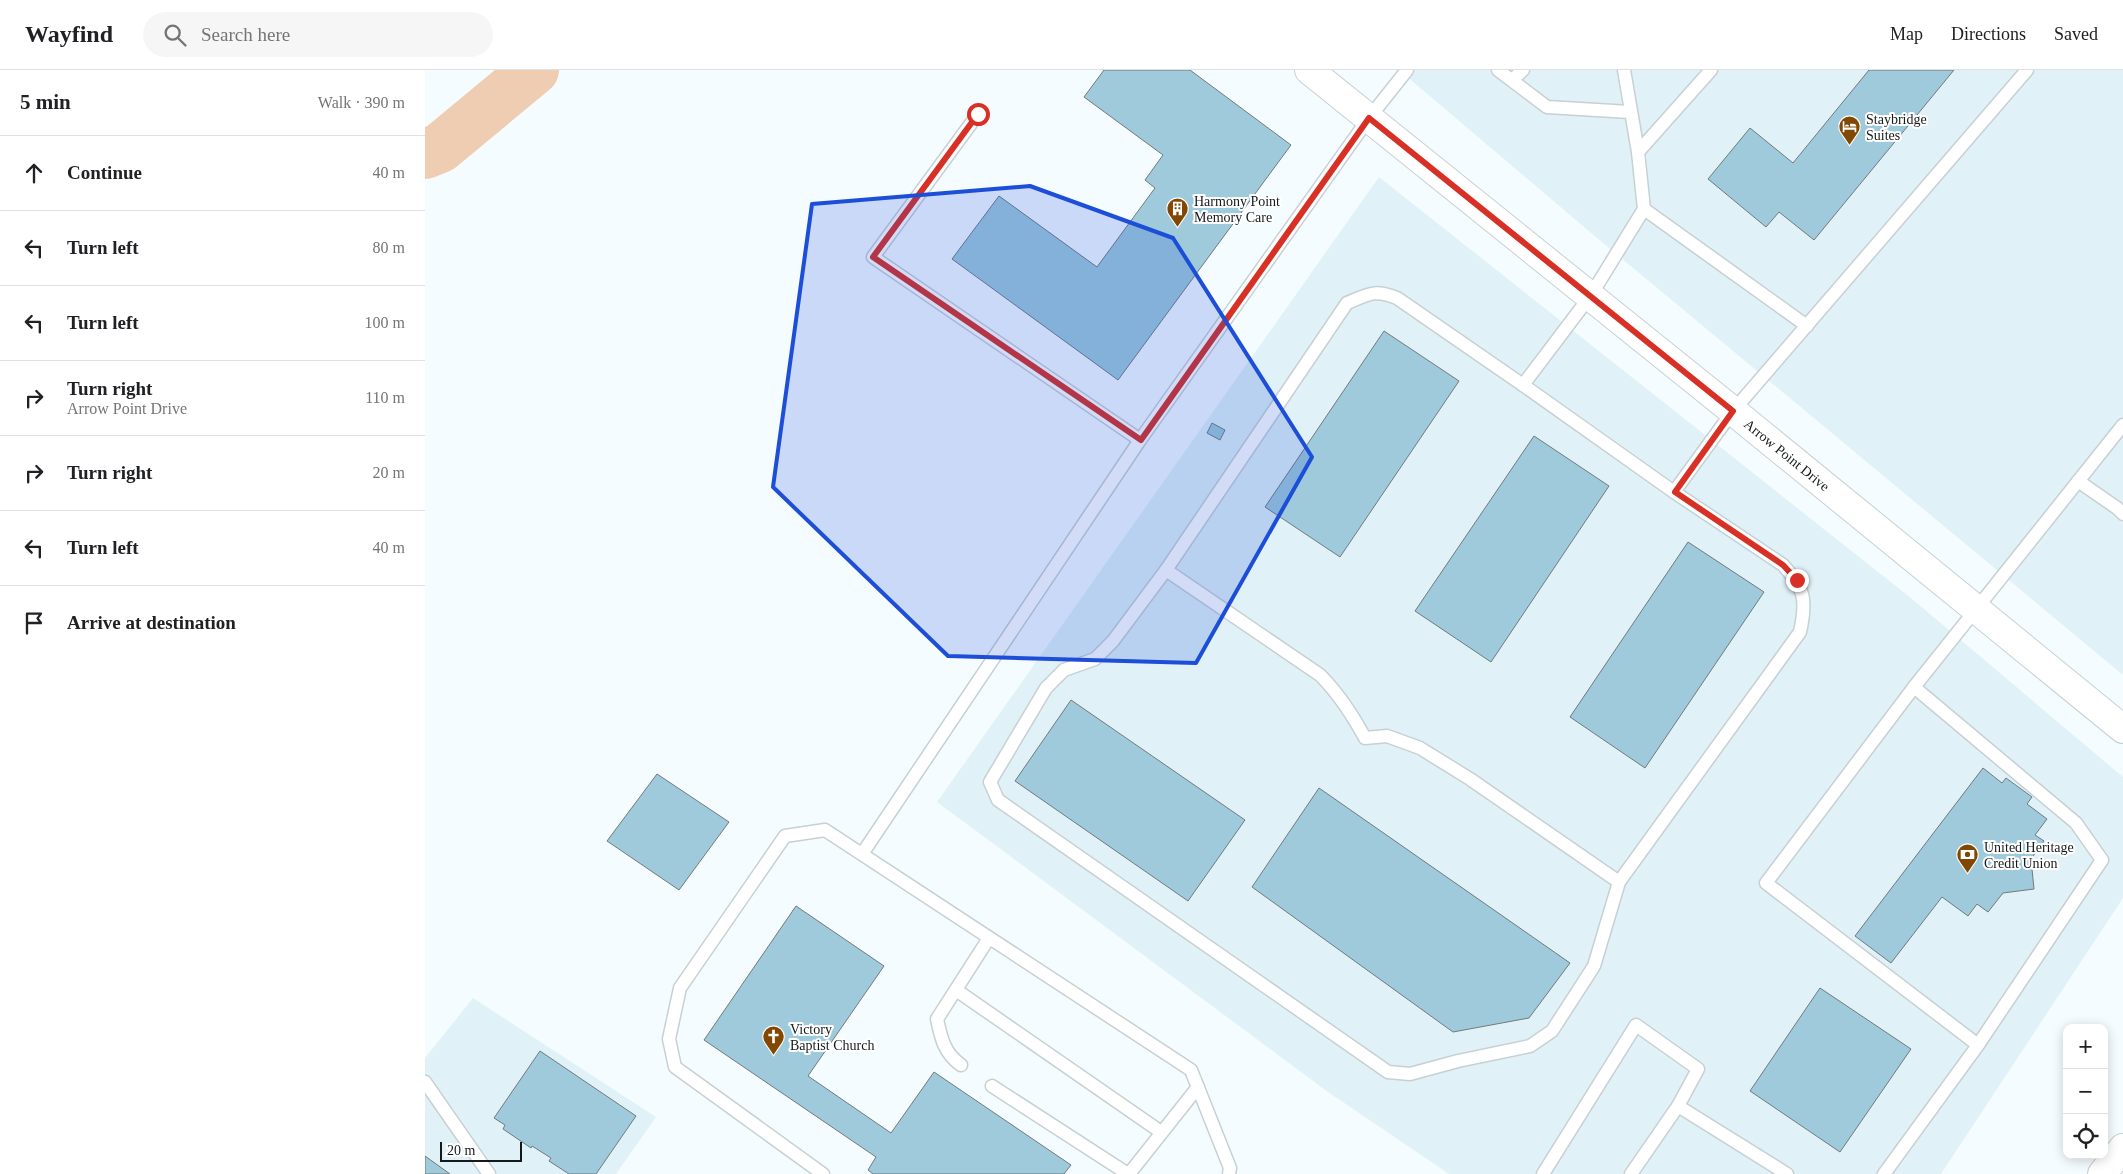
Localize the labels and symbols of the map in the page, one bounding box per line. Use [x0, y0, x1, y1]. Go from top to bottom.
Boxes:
route start [967, 103, 990, 126]
place label: Staybridge Suites [1866, 112, 1927, 143]
hotel icon: Staybridge Suites [1838, 115, 1862, 146]
place label: Harmony Point Memory Care [1194, 194, 1280, 225]
building icon: Harmony Point Memory Care [1166, 197, 1190, 228]
street label: Arrow Point Drive [1741, 417, 1832, 494]
route end [1786, 569, 1809, 592]
place label: United Heritage Credit Union [1984, 840, 2074, 871]
bank icon: United Heritage Credit Union [1956, 843, 1980, 874]
place label: Victory Baptist Church [790, 1022, 874, 1053]
church icon: Victory Baptist Church [762, 1025, 786, 1056]
scale bar [440, 1139, 523, 1162]

